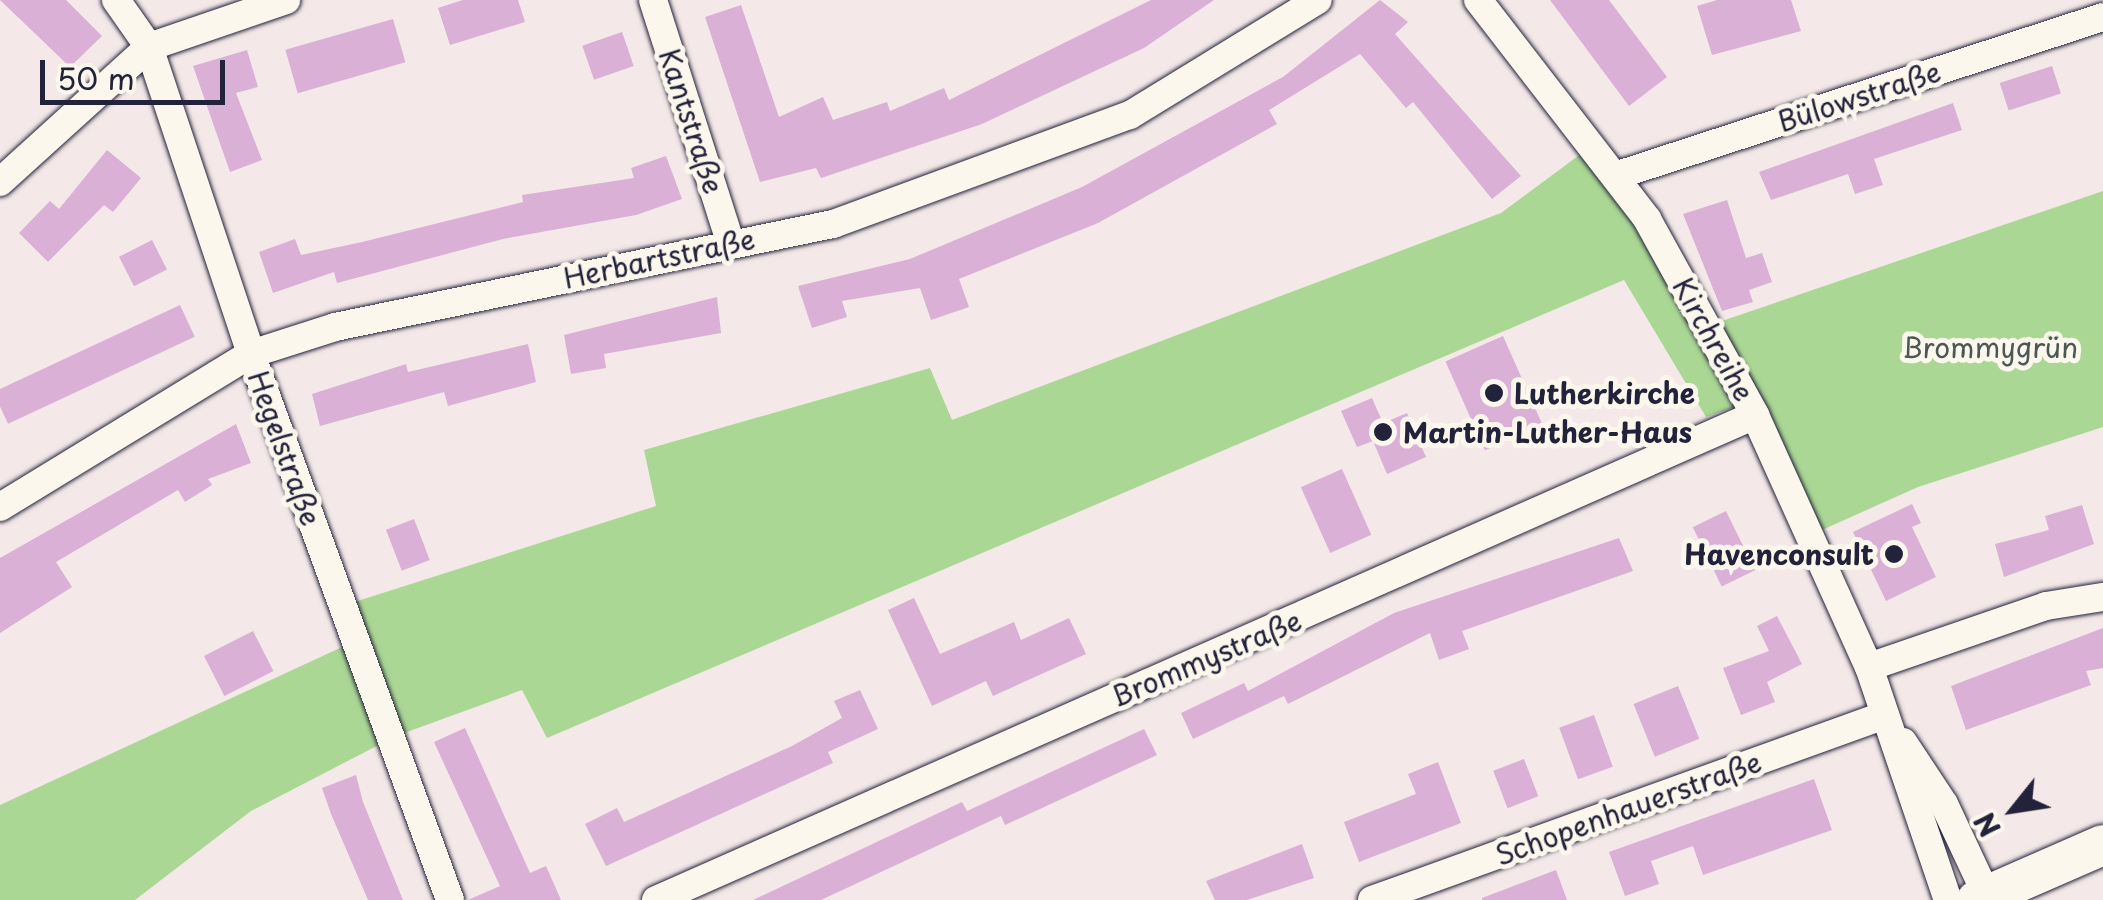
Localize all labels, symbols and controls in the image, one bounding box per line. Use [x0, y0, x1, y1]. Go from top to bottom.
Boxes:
scale bar [45, 40, 230, 102]
street label: Kantstraße [653, 44, 731, 198]
street label: Bülowstraße [1773, 54, 1945, 138]
text: 50 m [57, 55, 135, 100]
street label: Herbartstraße [560, 221, 758, 295]
street label: Kirchreihe [1666, 271, 1762, 407]
park label: Brommygrün [1902, 330, 2078, 364]
street label: Hegelstraße [241, 366, 329, 530]
place label: Lutherkirche [1514, 376, 1695, 410]
marker: Lutherkirche [1483, 382, 1505, 404]
place label: Martin-Luther-Haus [1403, 415, 1692, 449]
marker: Martin-Luther-Haus [1372, 421, 1394, 443]
place label: Havenconsult [1684, 537, 1874, 571]
marker: Havenconsult [1883, 543, 1905, 565]
street label: Brommystraße [1106, 603, 1306, 713]
street label: Schopenhauerstraße [1490, 744, 1766, 872]
north arrow [1963, 760, 2063, 860]
text: N [1962, 805, 2011, 846]

